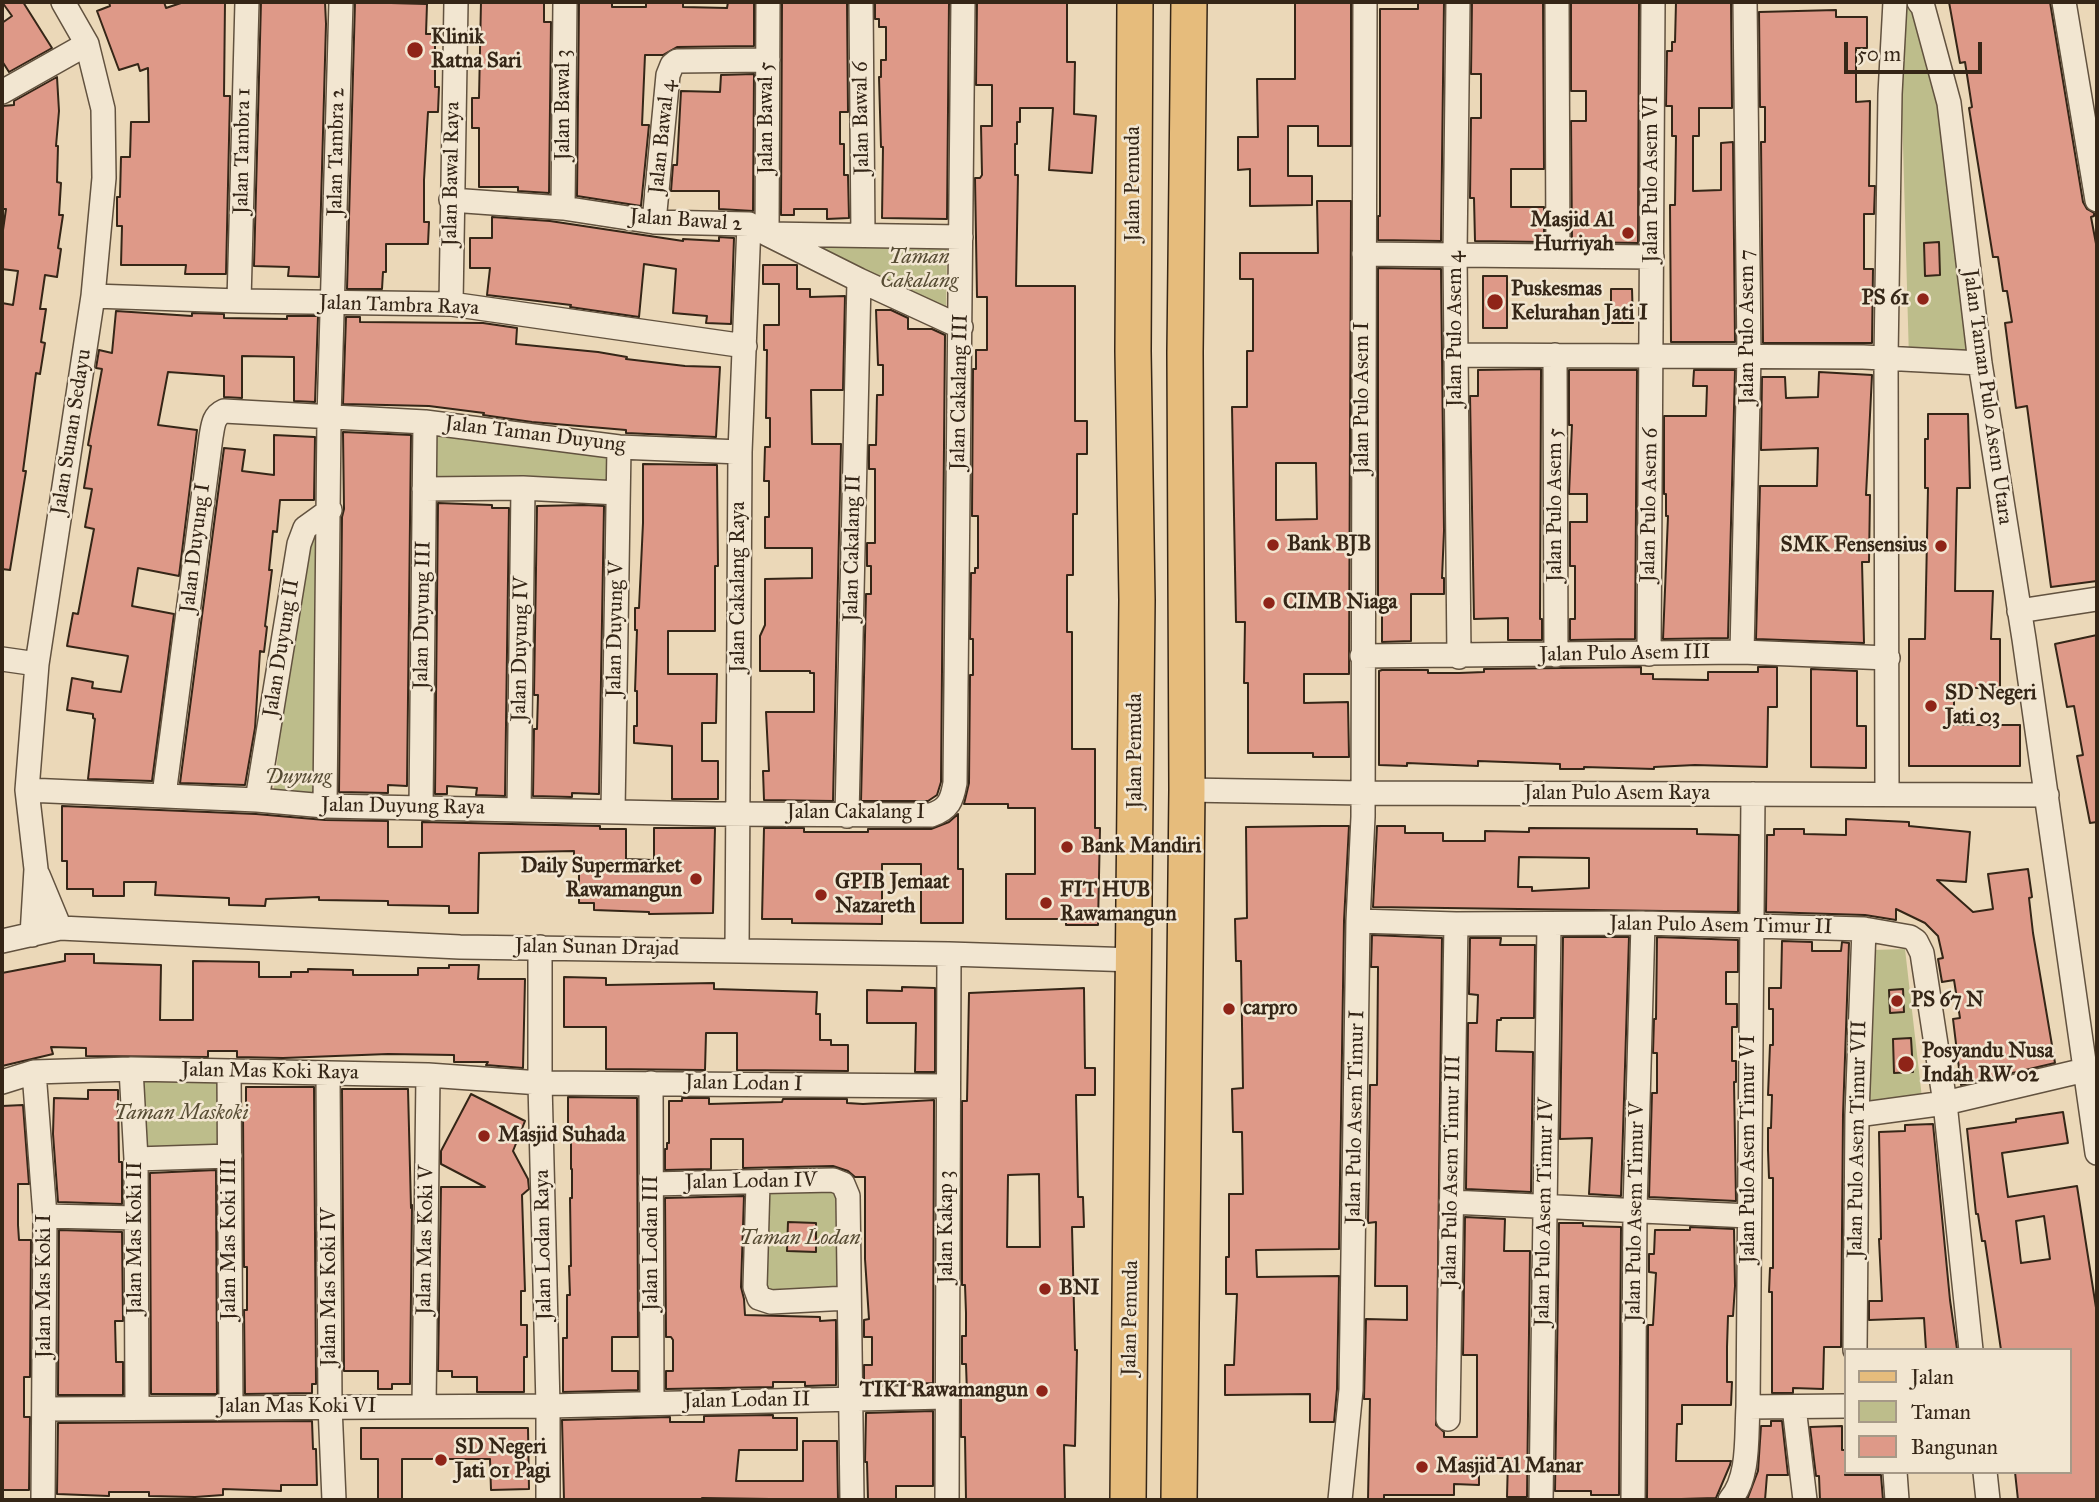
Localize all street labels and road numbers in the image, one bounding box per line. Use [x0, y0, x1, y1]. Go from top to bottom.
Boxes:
street label: Jalan Bawal 3 [551, 49, 577, 161]
street label: Jalan Bawal 6 [848, 61, 876, 175]
street label: Jalan Bawal 5 [754, 62, 780, 174]
street label: Jalan Bawal 4 [644, 79, 682, 195]
street label: Jalan Tambra 1 [229, 88, 257, 214]
street label: Jalan Tambra 2 [323, 88, 351, 216]
street label: Jalan Pulo Asem VI [1639, 95, 1665, 263]
street label: Jalan Bawal Raya [438, 101, 466, 247]
street label: Jalan Pemuda [1121, 126, 1147, 242]
street label: Jalan Bawal 2 [629, 204, 743, 238]
street label: Jalan Pulo Asem 7 [1735, 249, 1761, 405]
street label: Jalan Pulo Asem 4 [1443, 251, 1469, 407]
street label: Jalan Taman Pulo Asem Utara [1957, 268, 2017, 526]
street label: Jalan Tambra Raya [319, 291, 479, 321]
street label: Jalan Cakalang III [946, 314, 974, 470]
street label: Jalan Pulo Asem I [1350, 321, 1376, 475]
street label: Jalan Sunan Sedayu [46, 347, 98, 517]
street label: Jalan Taman Duyung [443, 411, 627, 459]
street label: Jalan Pulo Asem 6 [1636, 427, 1664, 583]
street label: Jalan Pulo Asem 5 [1543, 428, 1569, 582]
street label: Jalan Cakalang II [839, 474, 867, 622]
street label: Jalan Duyung I [176, 482, 216, 614]
street label: Jalan Cakalang Raya [726, 501, 752, 673]
street label: Jalan Duyung III [409, 540, 437, 690]
street label: Jalan Duyung V [602, 561, 630, 697]
street label: Jalan Duyung IV [507, 576, 535, 722]
street label: Jalan Duyung II [259, 577, 305, 719]
street label: Jalan Pulo Asem III [1539, 640, 1711, 668]
street label: Jalan Pemuda [1123, 693, 1149, 809]
street label: Jalan Pulo Asem Raya [1524, 781, 1710, 807]
street label: Jalan Duyung Raya [321, 793, 485, 821]
street label: Jalan Cakalang I [787, 800, 925, 826]
street label: Jalan Pulo Asem Timur II [1609, 911, 1833, 941]
street label: Jalan Sunan Drajad [515, 934, 679, 962]
street label: Jalan Pulo Asem Timur I [1342, 1010, 1370, 1224]
street label: Jalan Pulo Asem Timur VII [1843, 1020, 1873, 1258]
street label: Jalan Pulo Asem Timur VI [1736, 1035, 1762, 1263]
street label: Jalan Pulo Asem Timur III [1437, 1055, 1467, 1287]
street label: Jalan Mas Koki Raya [181, 1058, 359, 1086]
street label: Jalan Lodan I [685, 1070, 803, 1098]
street label: Jalan Pulo Asem Timur IV [1530, 1097, 1560, 1327]
street label: Jalan Pulo Asem Timur V [1621, 1102, 1651, 1322]
street label: Jalan Mas Koki III [217, 1158, 243, 1320]
street label: Jalan Mas Koki II [123, 1161, 149, 1315]
street label: Jalan Mas Koki V [412, 1165, 440, 1315]
street label: Jalan Lodan IV [685, 1168, 817, 1196]
street label: Jalan Lodan Raya [530, 1169, 558, 1321]
street label: Jalan Kakap 3 [934, 1170, 960, 1284]
street label: Jalan Lodan III [639, 1175, 665, 1311]
street label: Jalan Mas Koki IV [317, 1208, 343, 1366]
street label: Jalan Mas Koki I [32, 1214, 58, 1358]
street label: Jalan Pemuda [1117, 1260, 1145, 1376]
street label: Jalan Lodan II [683, 1387, 811, 1415]
street label: Jalan Mas Koki VI [218, 1394, 376, 1420]

